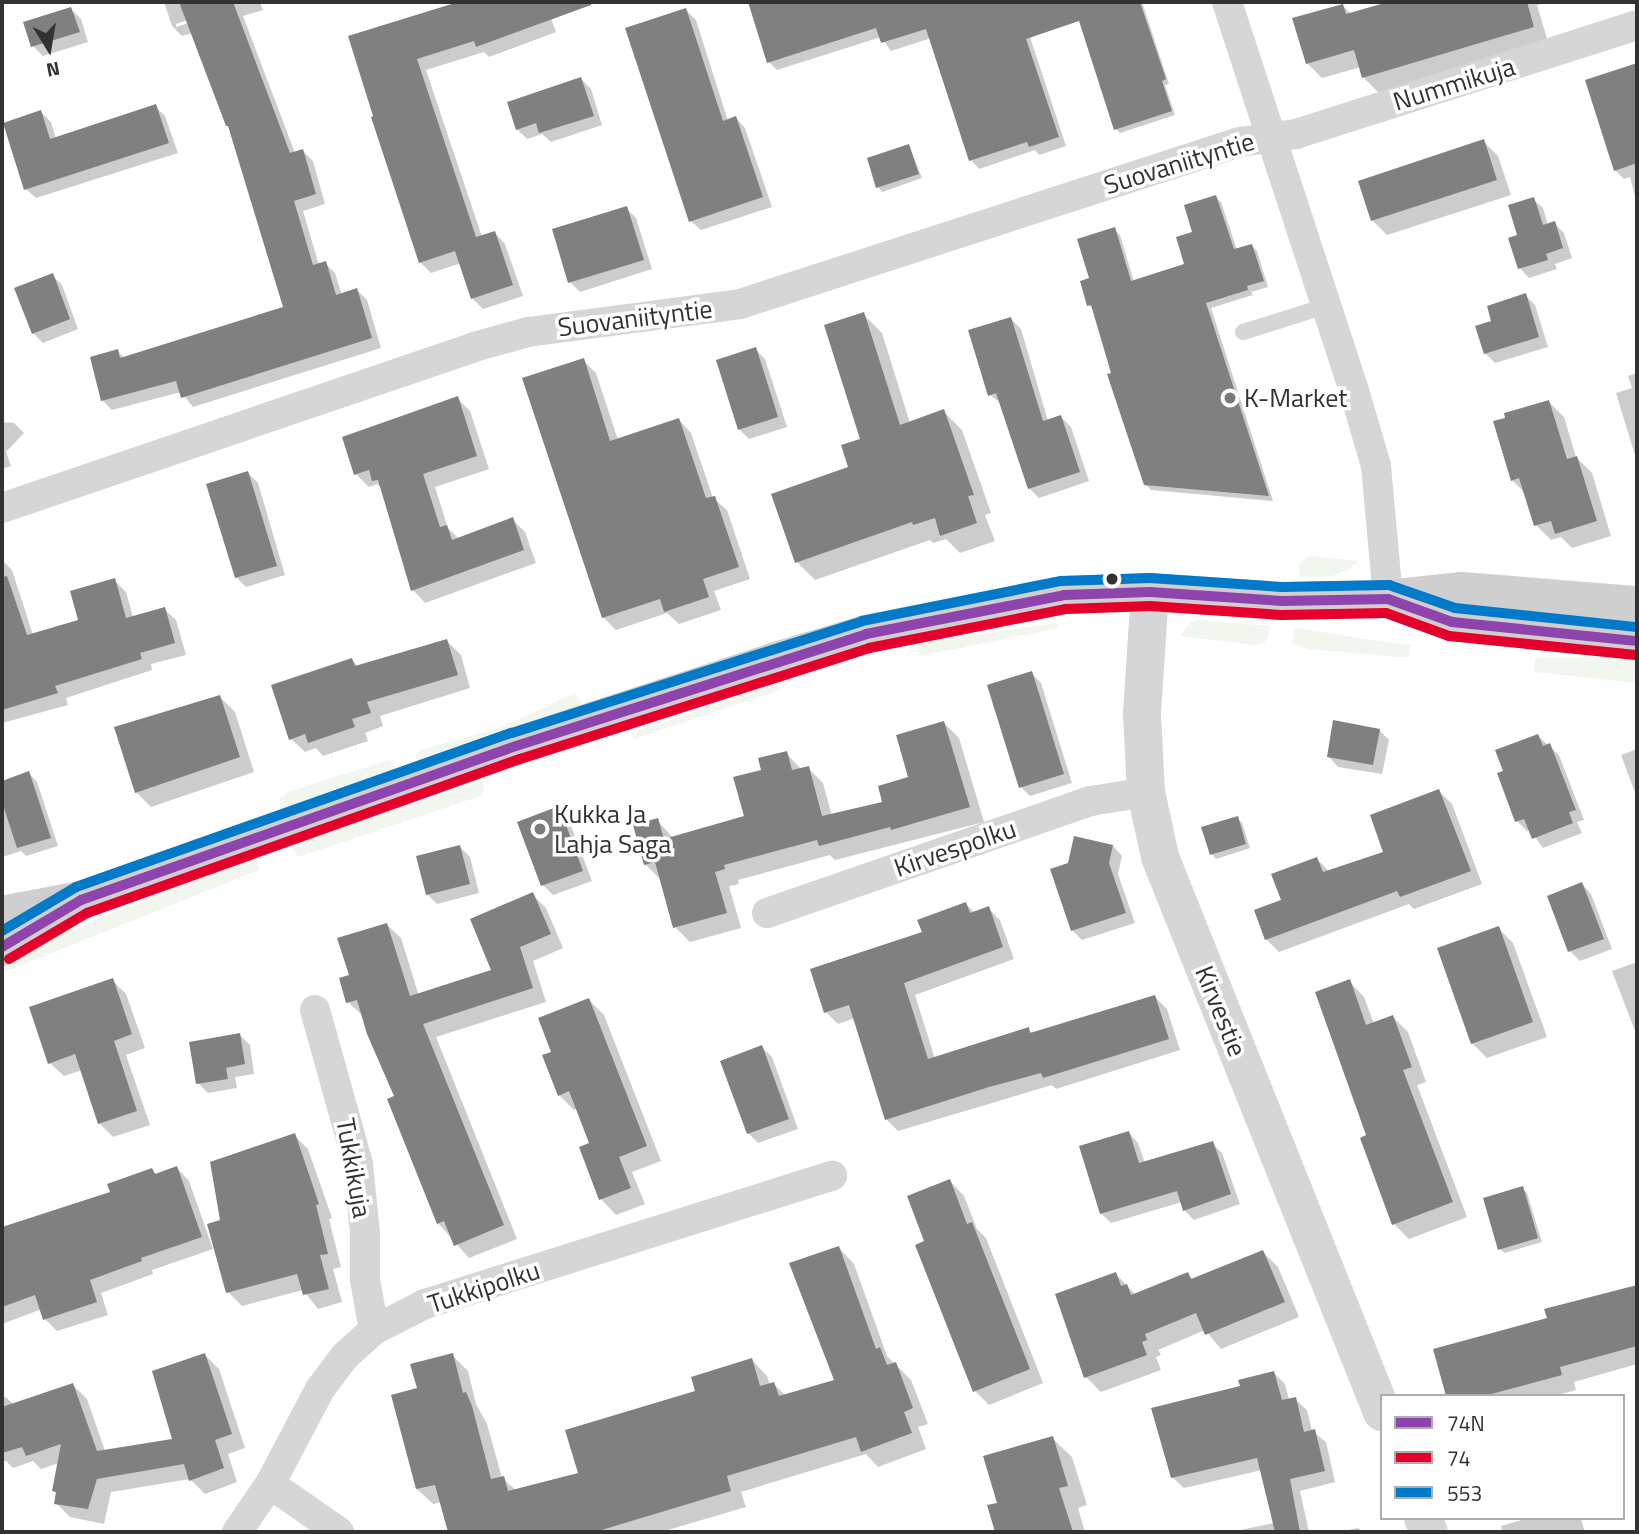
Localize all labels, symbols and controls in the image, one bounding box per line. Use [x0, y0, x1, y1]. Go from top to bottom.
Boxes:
north arrow [14, 14, 84, 84]
street label: Nummikuja [1389, 51, 1519, 117]
text: N [44, 55, 62, 86]
street label: Suovaniityntie [1100, 125, 1258, 201]
street label: Suovaniityntie [556, 293, 714, 343]
place label: K-Market [1244, 382, 1347, 414]
marker: K-Market [1222, 390, 1238, 406]
unlabelled marker [1105, 572, 1119, 586]
place label: Kukka Ja Lahja Saga [554, 798, 671, 860]
street label: Kirvespolku [890, 813, 1020, 883]
marker: Kukka Ja Lahja Saga [532, 821, 548, 837]
street label: Kirvestie [1189, 961, 1253, 1061]
street label: Tukkikuja [330, 1116, 378, 1220]
street label: Tukkipolku [424, 1254, 544, 1320]
legend [1380, 1394, 1625, 1520]
text: 74N [1447, 1407, 1485, 1439]
text: 74 [1447, 1442, 1471, 1474]
text: 553 [1447, 1477, 1482, 1509]

